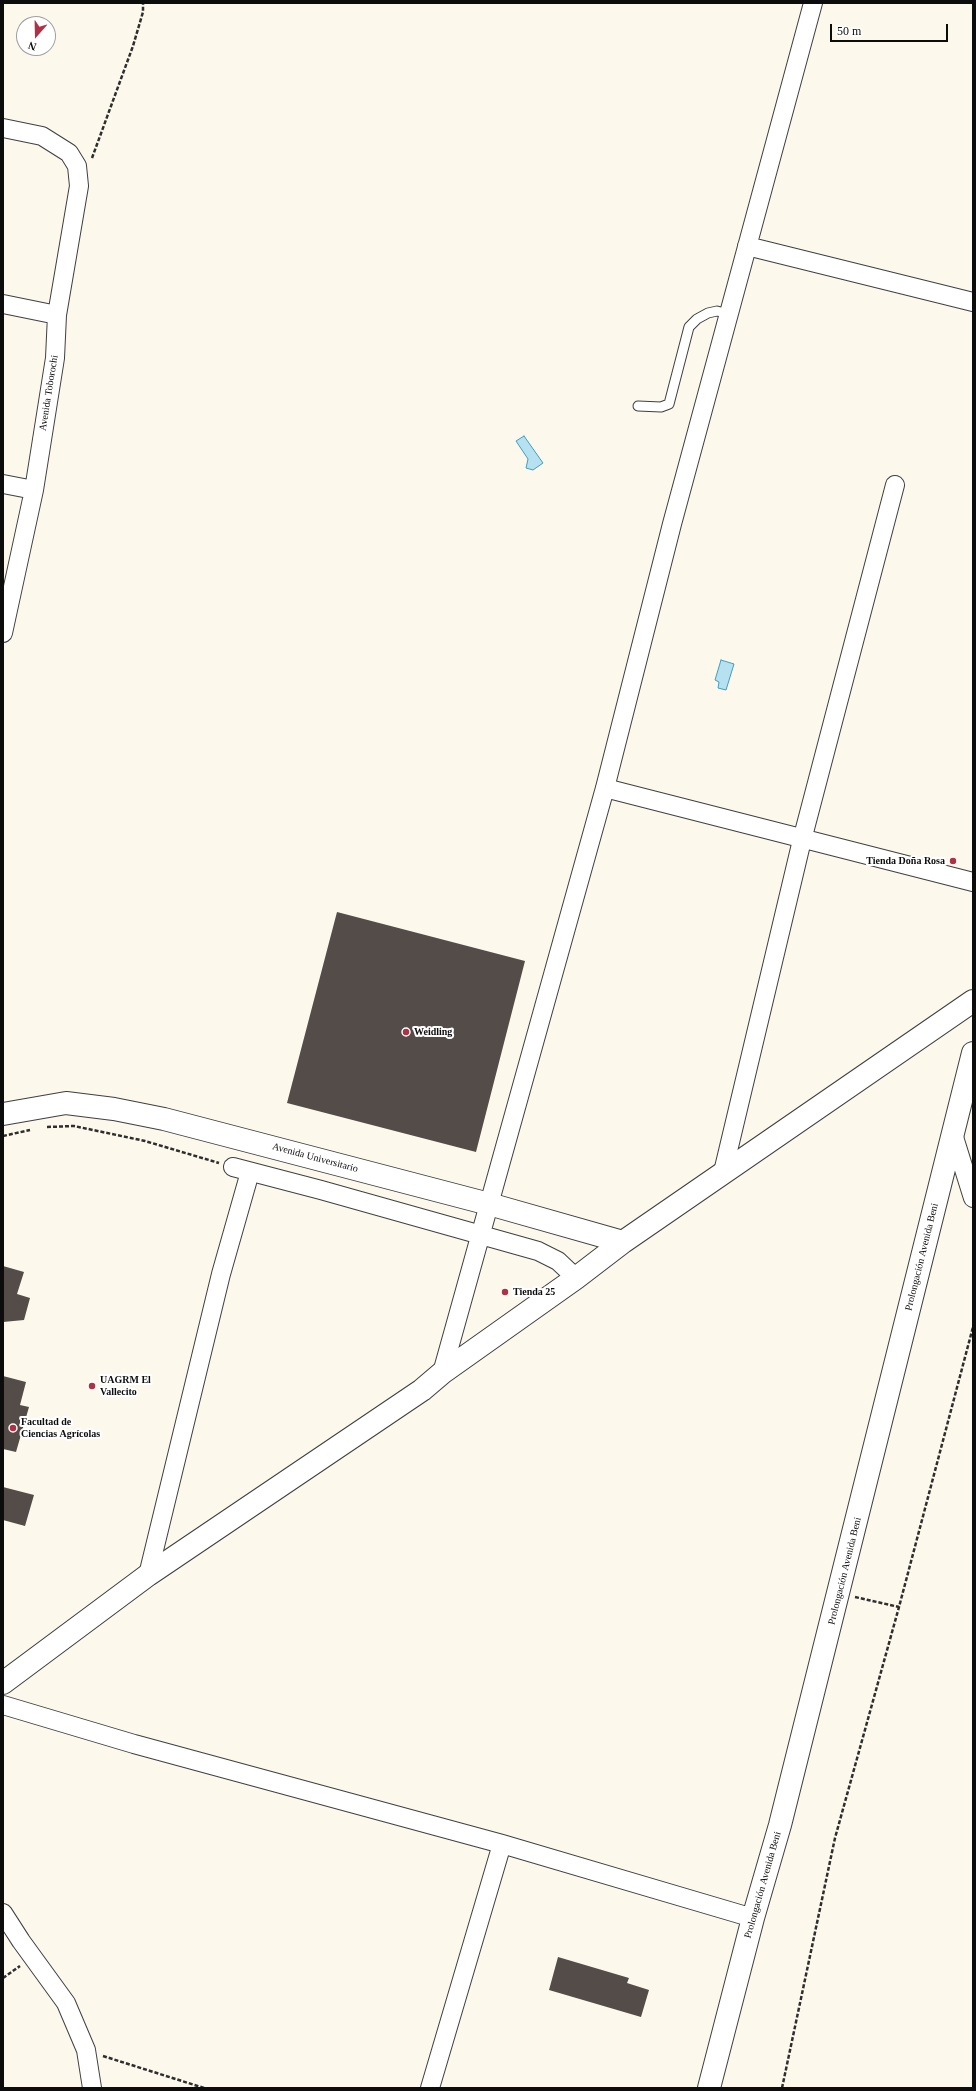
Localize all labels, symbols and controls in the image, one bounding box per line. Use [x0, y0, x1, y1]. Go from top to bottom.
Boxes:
north arrow [16, 16, 56, 56]
scale bar [832, 16, 950, 42]
text: 50 m [837, 24, 861, 38]
text: N [26, 39, 38, 53]
street label: Avenida Toborochi [37, 354, 61, 432]
place label: Tienda Doña Rosa [866, 855, 945, 867]
marker: Tienda Doña Rosa [948, 856, 958, 866]
place label: Weidling [414, 1026, 452, 1038]
marker: Weidling [401, 1027, 411, 1037]
street label: Avenida Universitario [271, 1141, 359, 1175]
street label: Prolongación Avenida Beni [903, 1202, 941, 1312]
place label: Tienda 25 [513, 1286, 555, 1298]
marker: Tienda 25 [500, 1287, 510, 1297]
place label: UAGRM El Vallecito [100, 1374, 151, 1398]
marker: UAGRM El Vallecito [87, 1381, 97, 1391]
place label: Facultad de Ciencias Agrícolas [21, 1416, 100, 1440]
marker: Facultad de Ciencias Agrícolas [8, 1423, 18, 1433]
street label: Prolongación Avenida Beni [826, 1516, 864, 1626]
street label: Prolongación Avenida Beni [742, 1830, 784, 1940]

